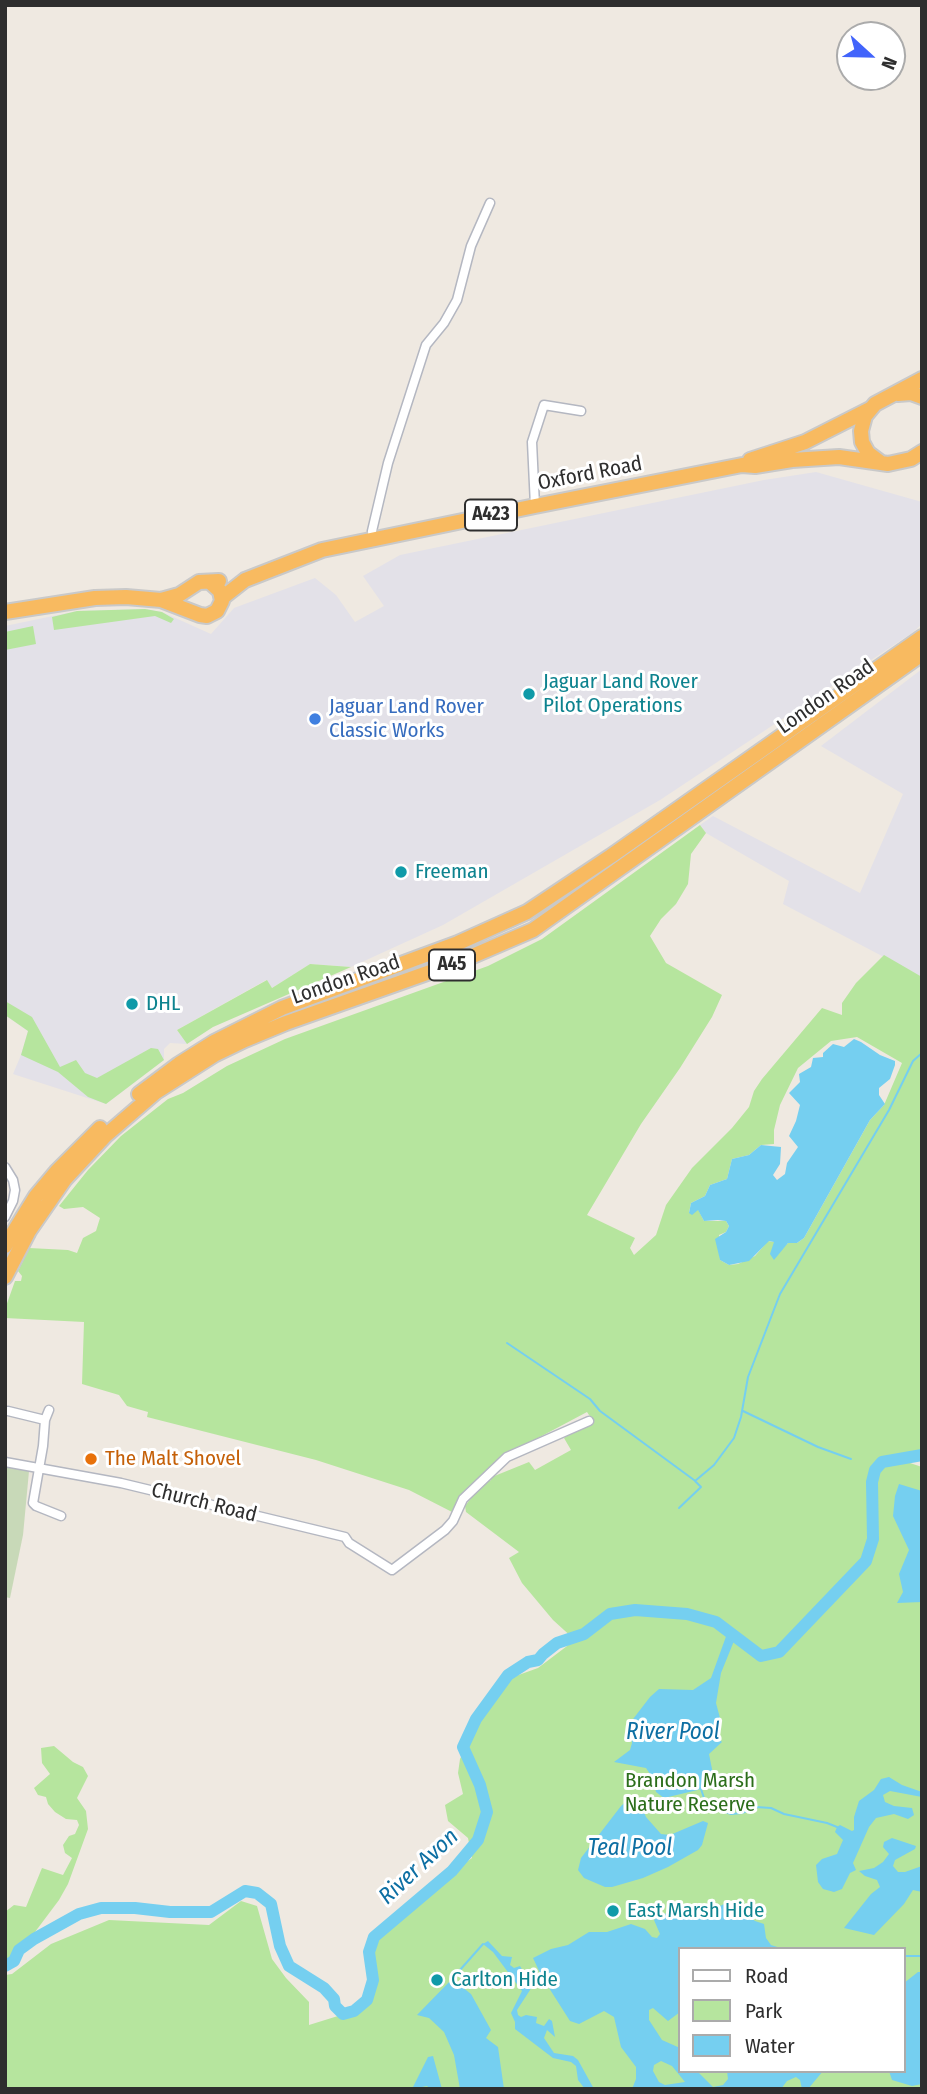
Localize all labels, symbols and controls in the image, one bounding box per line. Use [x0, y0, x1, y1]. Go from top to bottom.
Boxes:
north arrow [836, 21, 906, 91]
text: N [876, 54, 902, 73]
street label: Oxford Road [536, 452, 644, 496]
road number: A423 [465, 500, 517, 530]
street label: London Road [773, 654, 879, 740]
place label: Jaguar Land Rover Pilot Operations [543, 669, 698, 719]
marker: Jaguar Land Rover Pilot Operations [521, 686, 537, 702]
place label: Jaguar Land Rover Classic Works [329, 694, 484, 744]
marker: Jaguar Land Rover Classic Works [307, 711, 323, 727]
place label: Freeman [415, 859, 488, 885]
marker: Freeman [393, 864, 409, 880]
street label: London Road [289, 950, 403, 1010]
road number: A45 [429, 950, 475, 981]
place label: DHL [146, 991, 180, 1017]
marker: DHL [124, 996, 140, 1012]
place label: The Malt Shovel [105, 1446, 241, 1472]
marker: The Malt Shovel [83, 1451, 99, 1467]
street label: Church Road [149, 1478, 259, 1528]
water label: River Pool [626, 1719, 720, 1747]
park label: Brandon Marsh Nature Reserve [625, 1768, 755, 1818]
water label: River Avon [374, 1823, 464, 1911]
water label: Teal Pool [588, 1835, 672, 1863]
place label: East Marsh Hide [627, 1898, 764, 1924]
marker: East Marsh Hide [605, 1903, 621, 1919]
legend [678, 1947, 906, 2073]
text: Road [745, 1963, 789, 1989]
place label: Carlton Hide [451, 1967, 558, 1993]
marker: Carlton Hide [429, 1972, 445, 1988]
text: Park [745, 1998, 782, 2024]
text: Water [745, 2033, 795, 2059]

